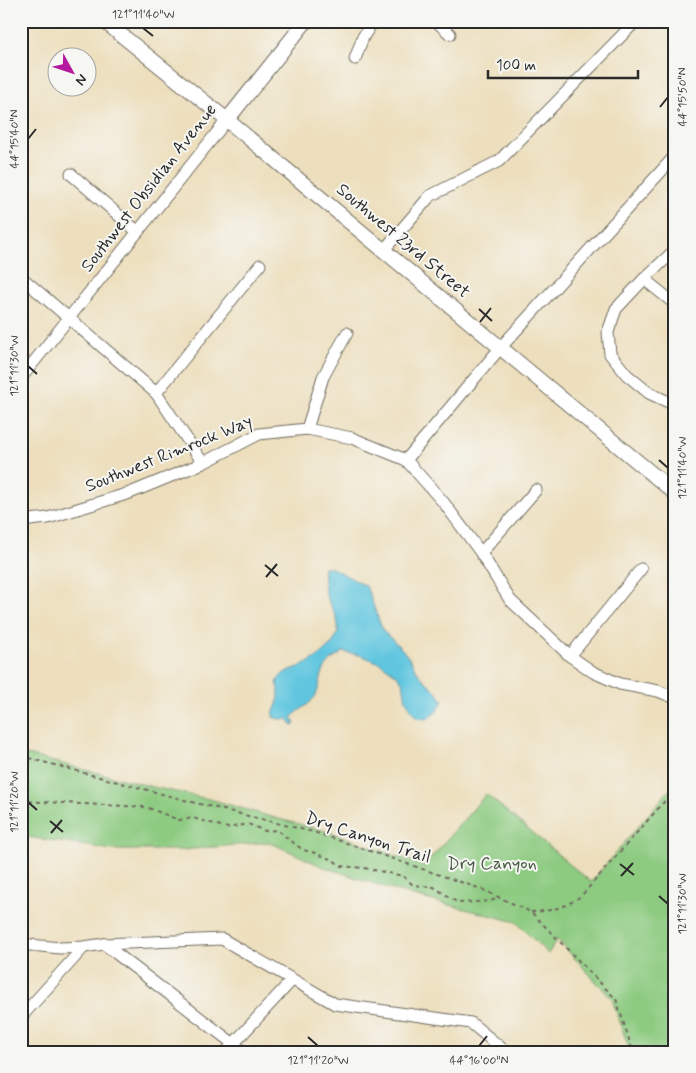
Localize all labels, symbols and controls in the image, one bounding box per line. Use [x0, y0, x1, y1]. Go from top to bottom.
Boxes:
text: 121°11'40"W [112, 7, 174, 23]
north arrow [48, 48, 98, 98]
scale bar [488, 48, 638, 80]
text: 100 m [496, 56, 536, 76]
text: 44°15'50"N [675, 67, 691, 127]
text: N [71, 70, 91, 89]
street label: Southwest Obsidian Avenue [76, 99, 222, 277]
text: 44°15'40"N [7, 110, 23, 168]
street label: Southwest 23rd Street [331, 178, 475, 304]
text: 121°11'30"W [7, 335, 23, 397]
street label: Southwest Rimrock Way [82, 409, 256, 499]
text: 121°11'40"W [675, 437, 691, 499]
text: 121°11'20"W [7, 771, 23, 833]
street label: Dry Canyon Trail [302, 806, 434, 870]
park label: Dry Canyon [447, 852, 537, 876]
text: 121°11'30"W [675, 873, 691, 935]
text: 121°11'20"W [287, 1053, 349, 1069]
text: 44°16'00"N [450, 1053, 508, 1069]

